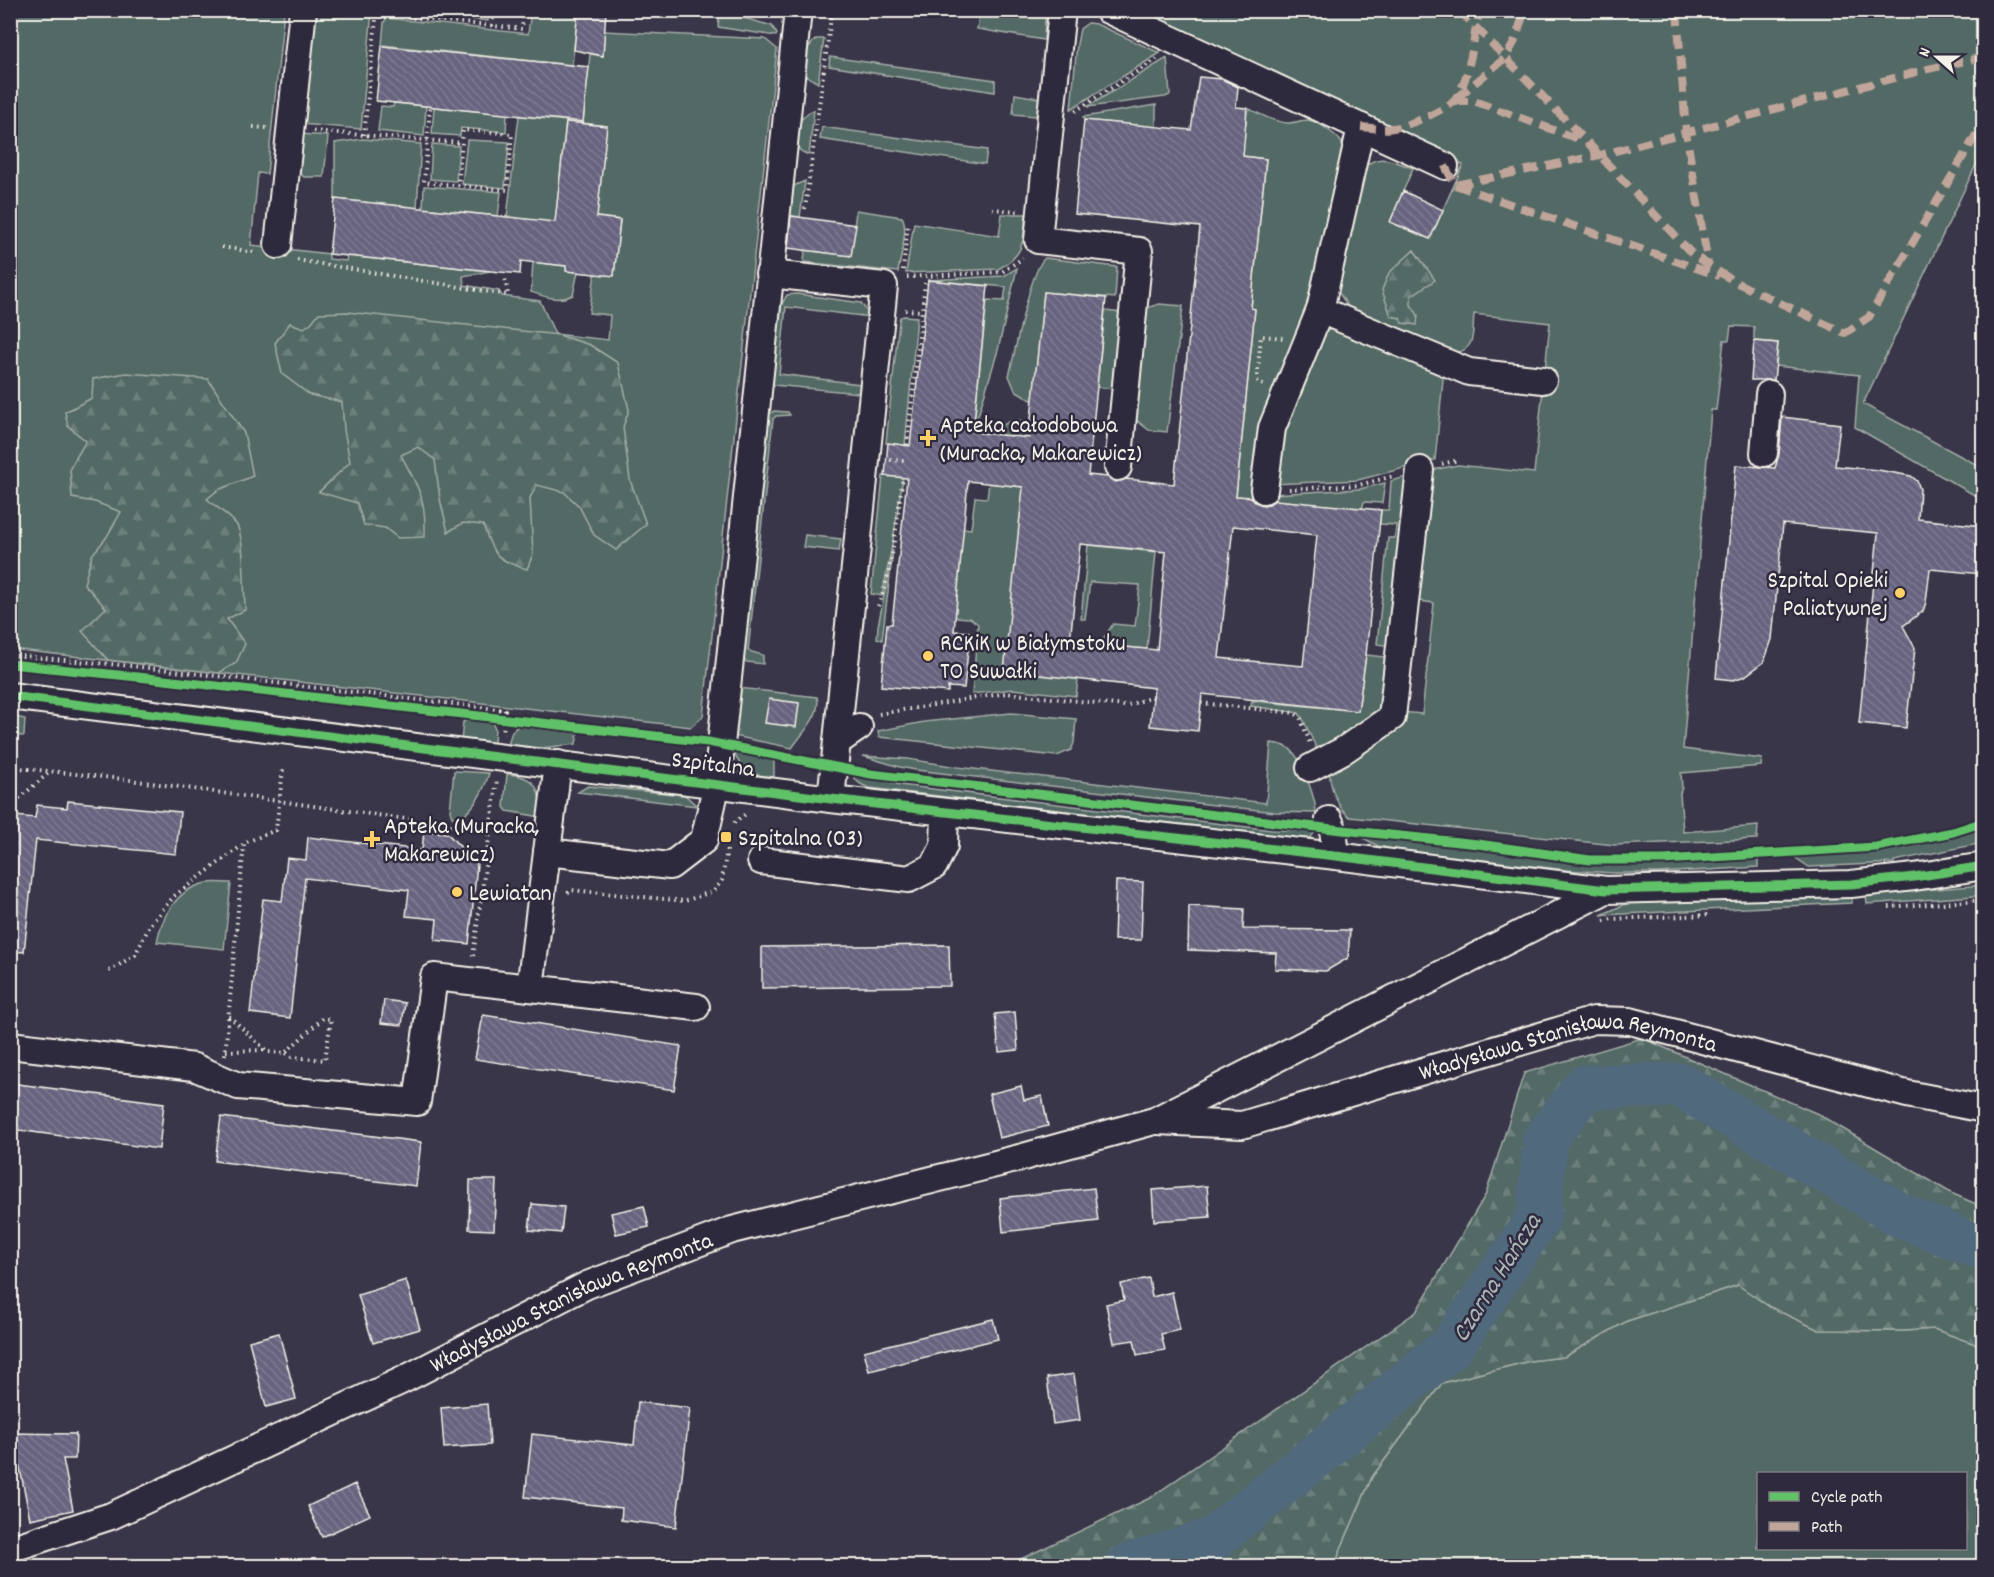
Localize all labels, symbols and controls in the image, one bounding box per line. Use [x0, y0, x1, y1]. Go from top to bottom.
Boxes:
north arrow [1907, 27, 1967, 87]
text: N [1913, 45, 1938, 60]
place label: Apteka całodobowa (Muracka, Makarewicz) [940, 410, 1142, 472]
marker: Apteka całodobowa (Muracka, Makarewicz) [921, 431, 935, 445]
place label: Szpital Opieki Paliatywnej [1767, 565, 1888, 627]
marker: Szpital Opieki Paliatywnej [1893, 586, 1907, 600]
place label: RCKiK w Białymstoku TO Suwałki [940, 628, 1126, 690]
marker: RCKiK w Białymstoku TO Suwałki [921, 649, 935, 663]
street label: Szpitalna [669, 744, 757, 788]
place label: Apteka (Muracka, Makarewicz) [384, 811, 540, 873]
place label: Szpitalna (03) [738, 823, 863, 857]
marker: Szpitalna (03) [719, 830, 733, 844]
marker: Apteka (Muracka, Makarewicz) [365, 832, 379, 846]
place label: Lewiatan [469, 878, 552, 912]
marker: Lewiatan [450, 885, 464, 899]
street label: Władysława Stanisława Reymonta [1415, 1006, 1721, 1091]
water label: Czarna Hańcza [1444, 1206, 1553, 1350]
street label: Władysława Stanisława Reymonta [425, 1225, 719, 1383]
legend [1757, 1472, 1967, 1550]
text: Cycle path [1811, 1486, 1882, 1511]
text: Path [1811, 1516, 1843, 1541]

